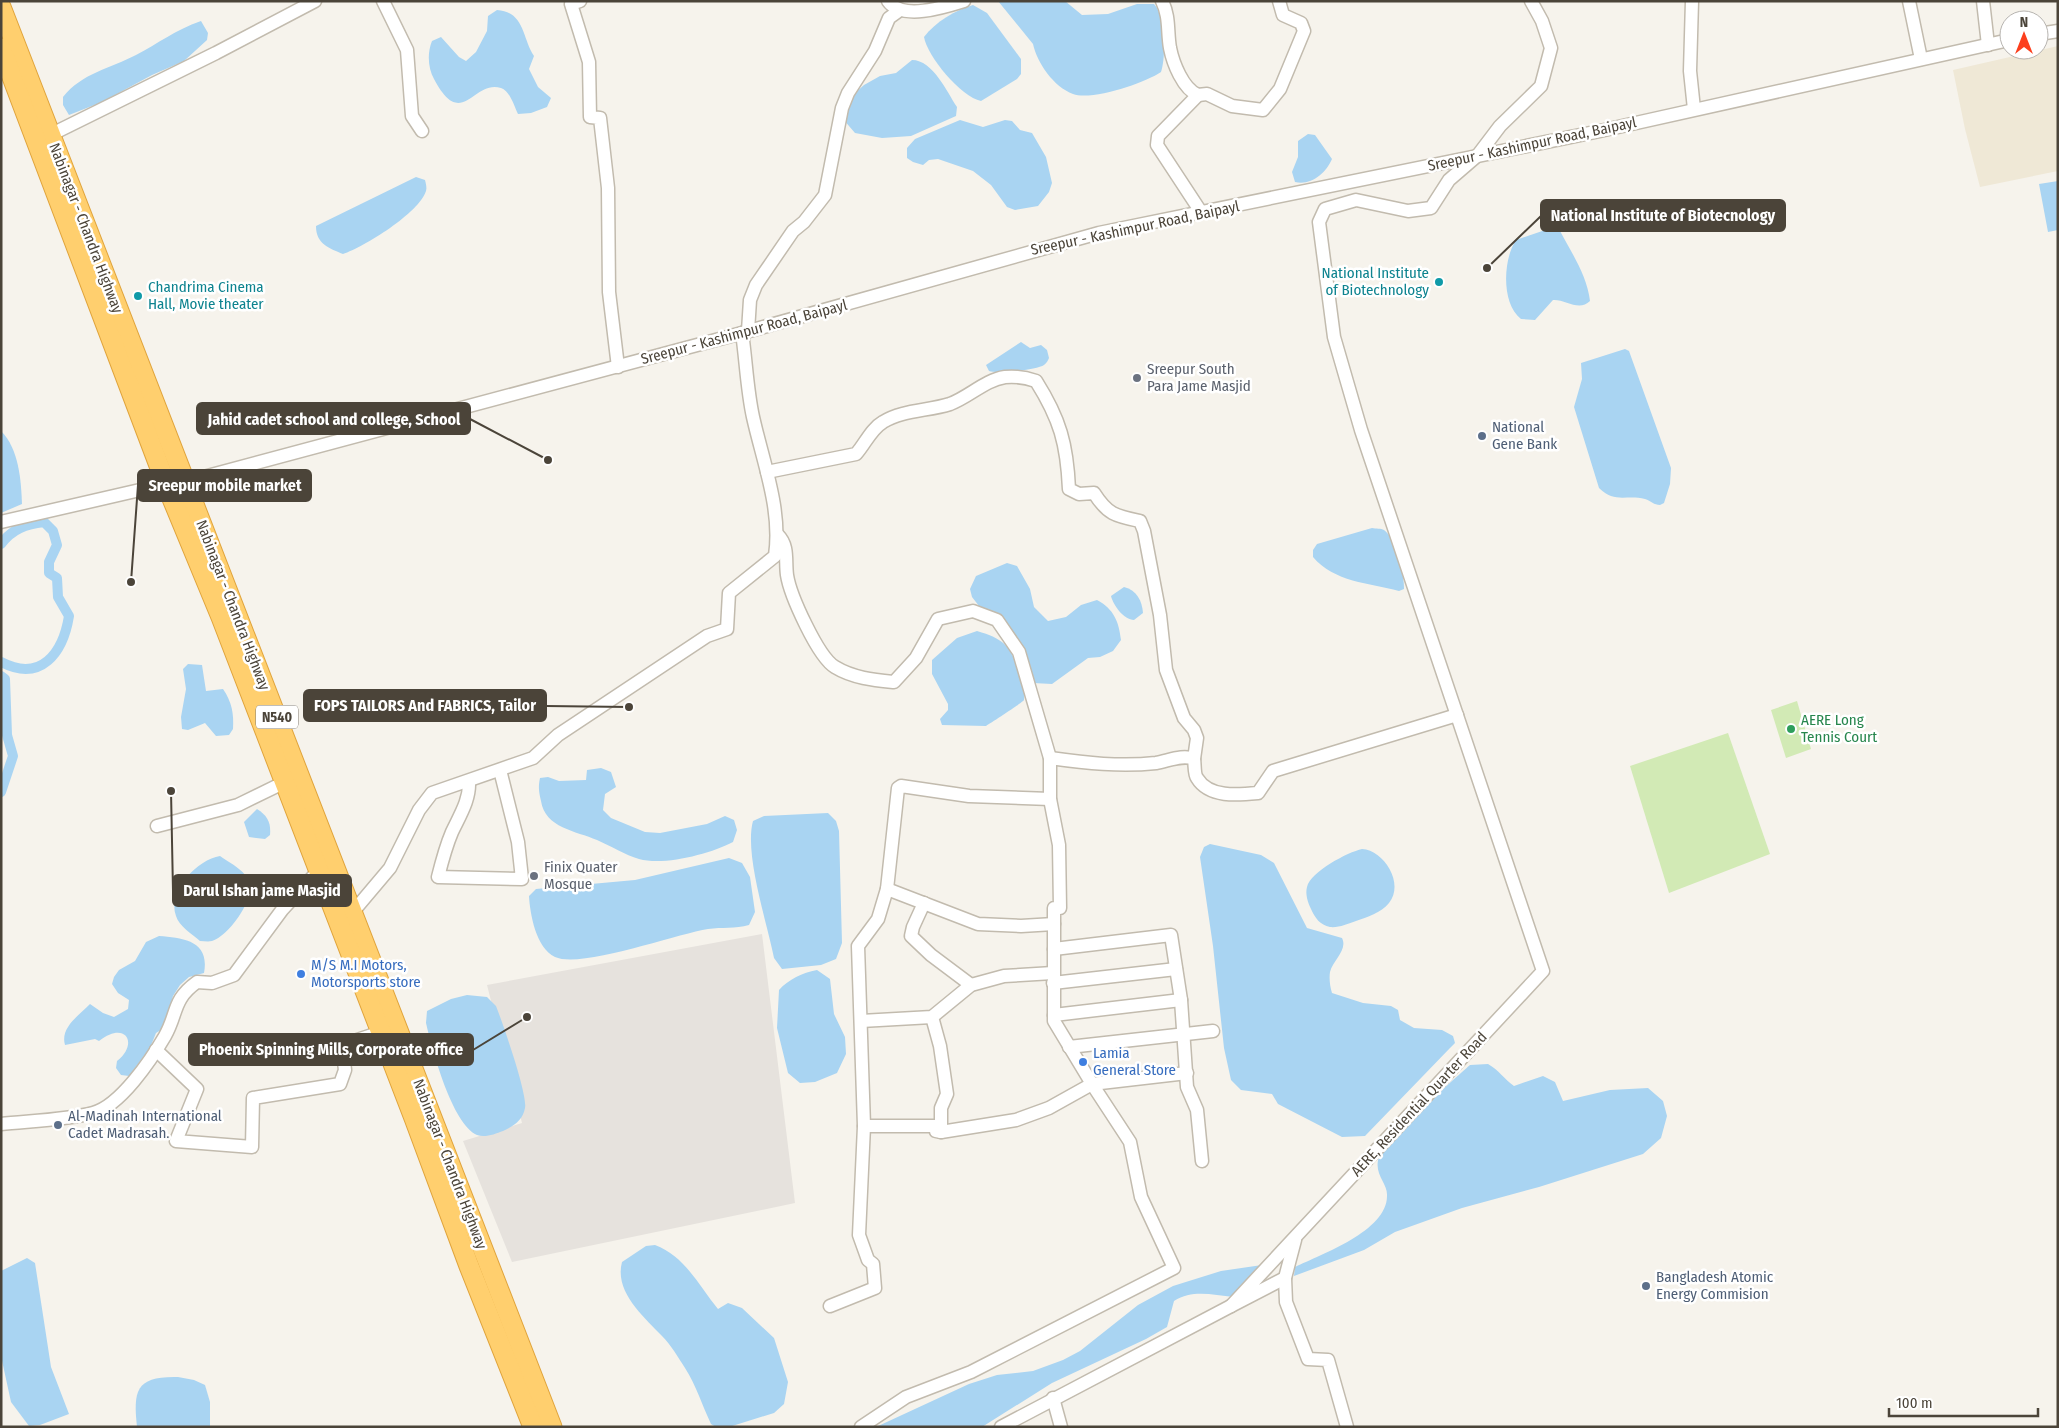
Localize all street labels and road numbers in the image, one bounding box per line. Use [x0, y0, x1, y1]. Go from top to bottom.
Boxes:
street label: Sreepur - Kashimpur Road, Baipayl [1426, 113, 1638, 175]
street label: Nabinagar - Chandra Highway [45, 140, 127, 316]
street label: Sreepur - Kashimpur Road, Baipayl [1029, 197, 1241, 259]
street label: Sreepur - Kashimpur Road, Baipayl [639, 296, 849, 368]
street label: Nabinagar - Chandra Highway [192, 517, 274, 693]
road number: N540 [256, 706, 298, 729]
street label: AERE, Residential Quarter Road [1347, 1028, 1491, 1180]
street label: Nabinagar - Chandra Highway [409, 1076, 491, 1252]

